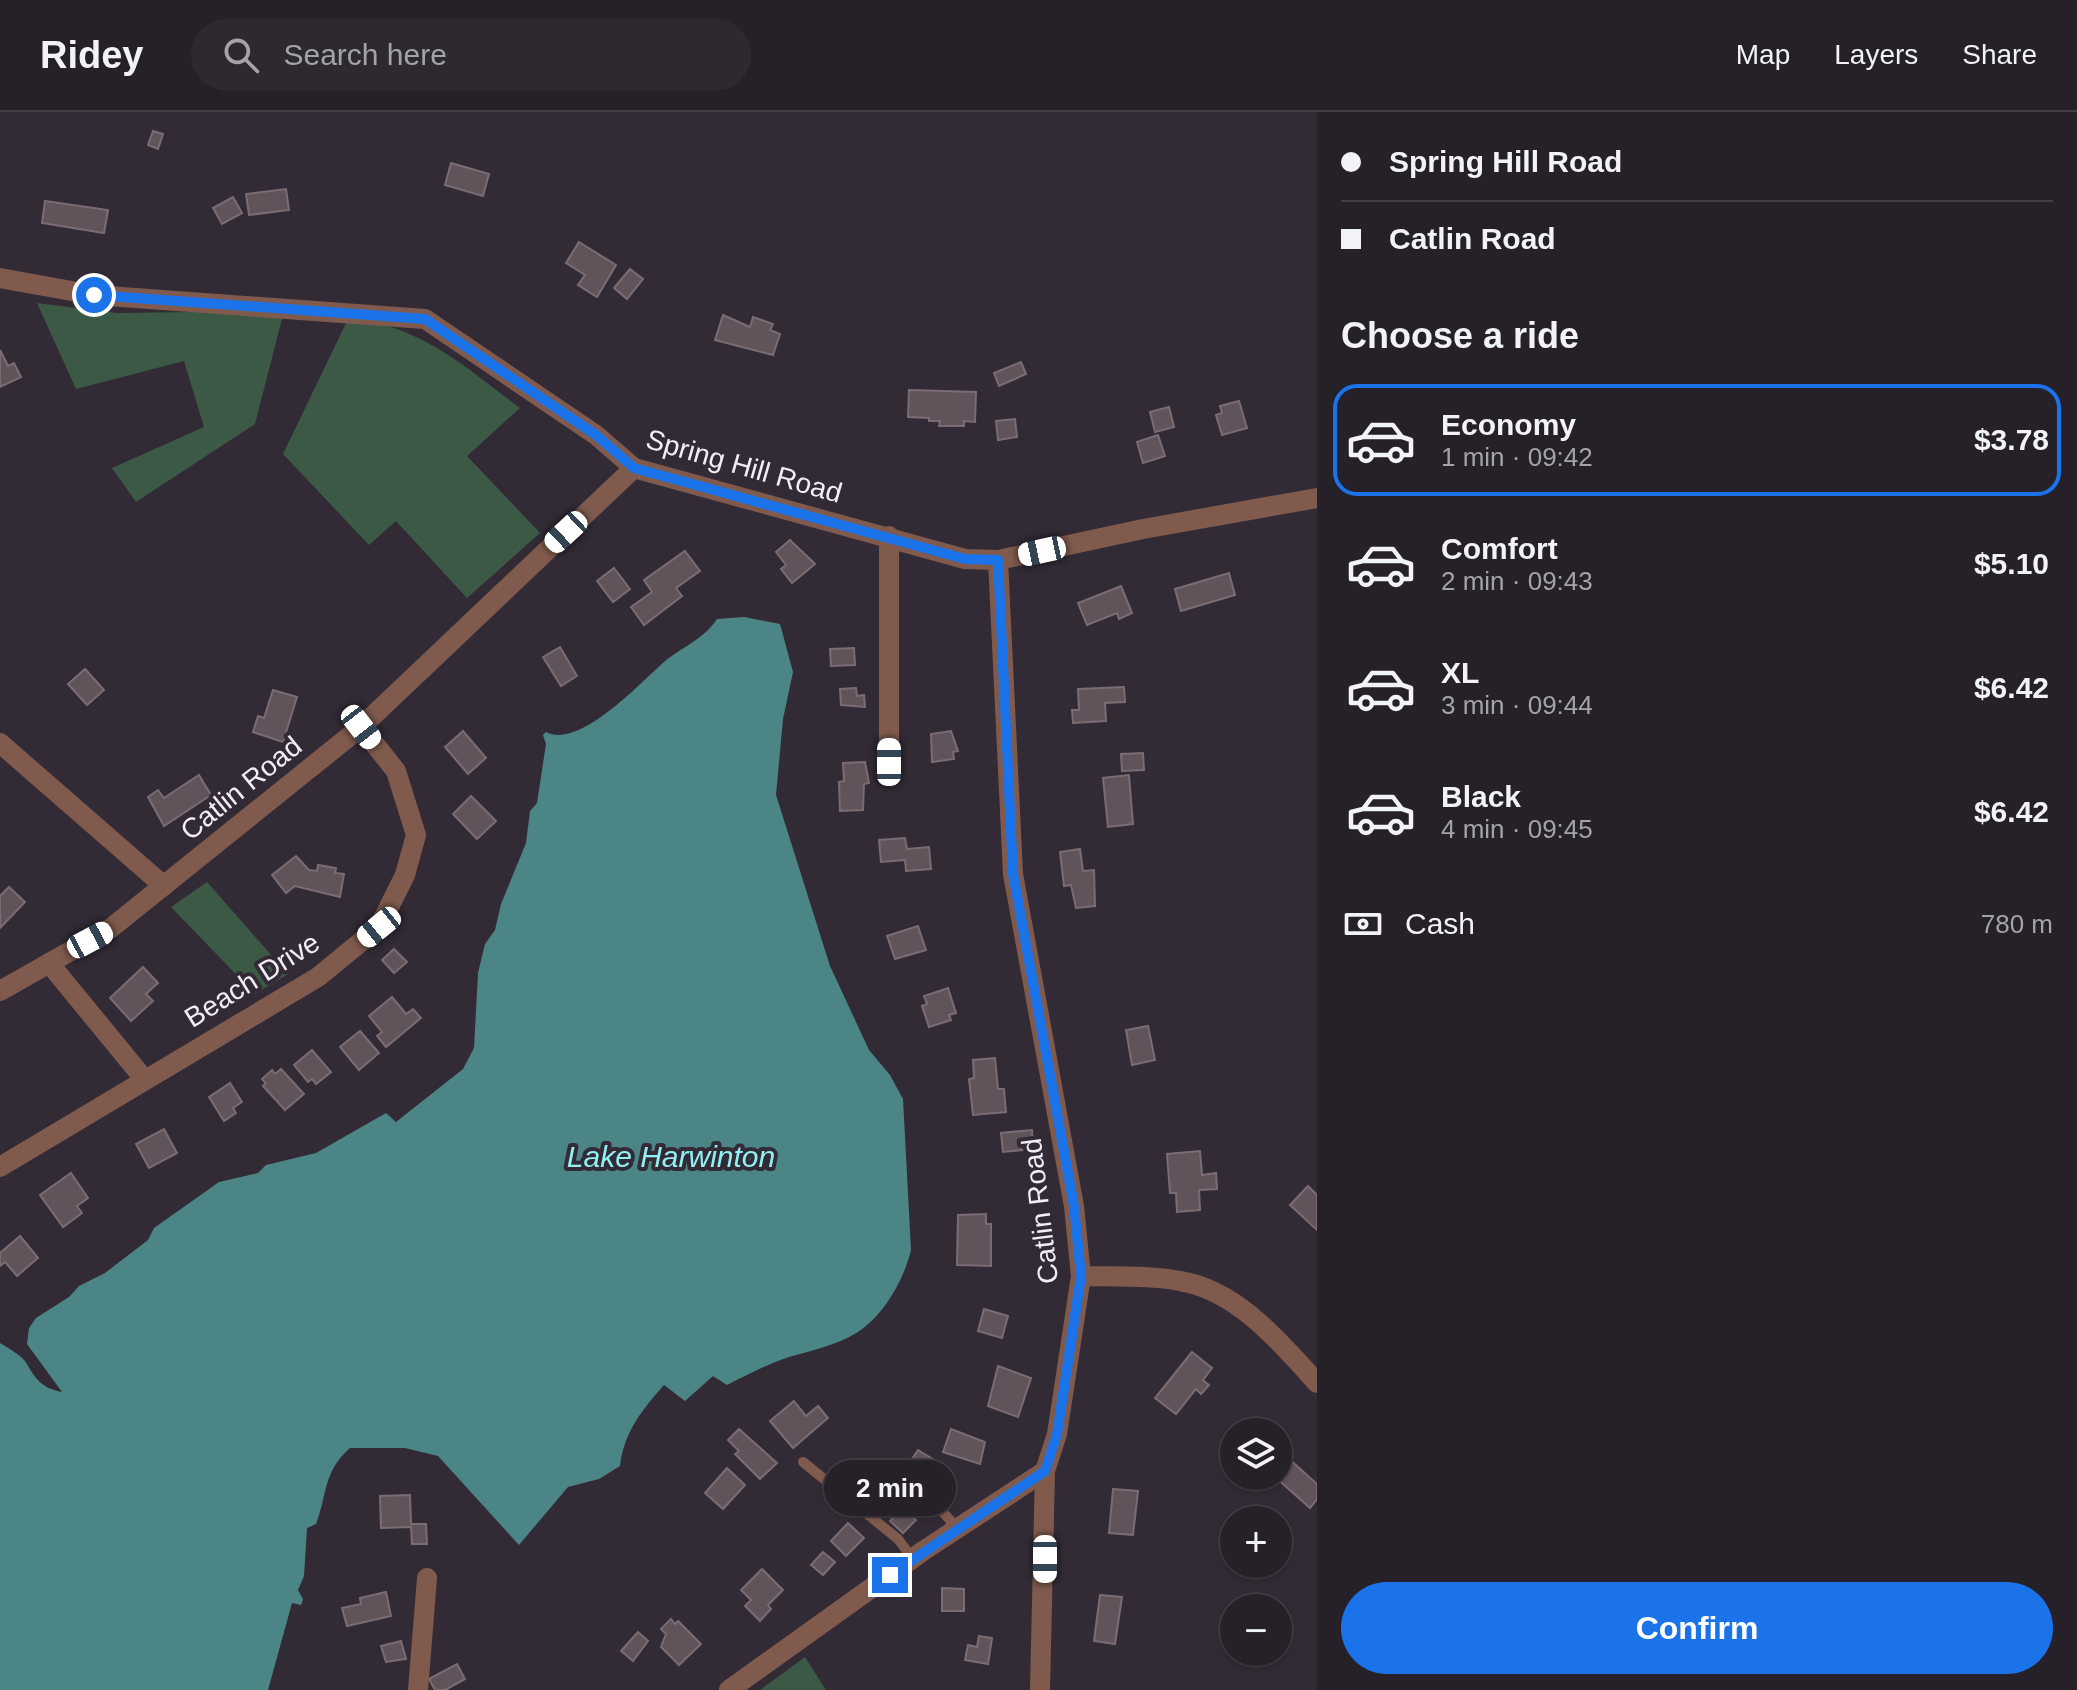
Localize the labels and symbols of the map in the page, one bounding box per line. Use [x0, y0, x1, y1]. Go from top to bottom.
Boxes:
route start [76, 277, 112, 313]
street label: Spring Hill Road [642, 423, 846, 509]
car [540, 507, 592, 557]
car [1016, 534, 1068, 568]
car [337, 701, 385, 753]
street label: Catlin Road [174, 730, 308, 846]
car [877, 738, 901, 786]
car [353, 903, 405, 951]
car [63, 918, 117, 962]
street label: Beach Drive [179, 926, 325, 1034]
street label: Catlin Road [1016, 1137, 1064, 1285]
water label: Lake Harwinton [567, 1140, 775, 1173]
callout: 2 min [824, 1459, 956, 1515]
car [1033, 1535, 1057, 1583]
route end [872, 1557, 908, 1593]

